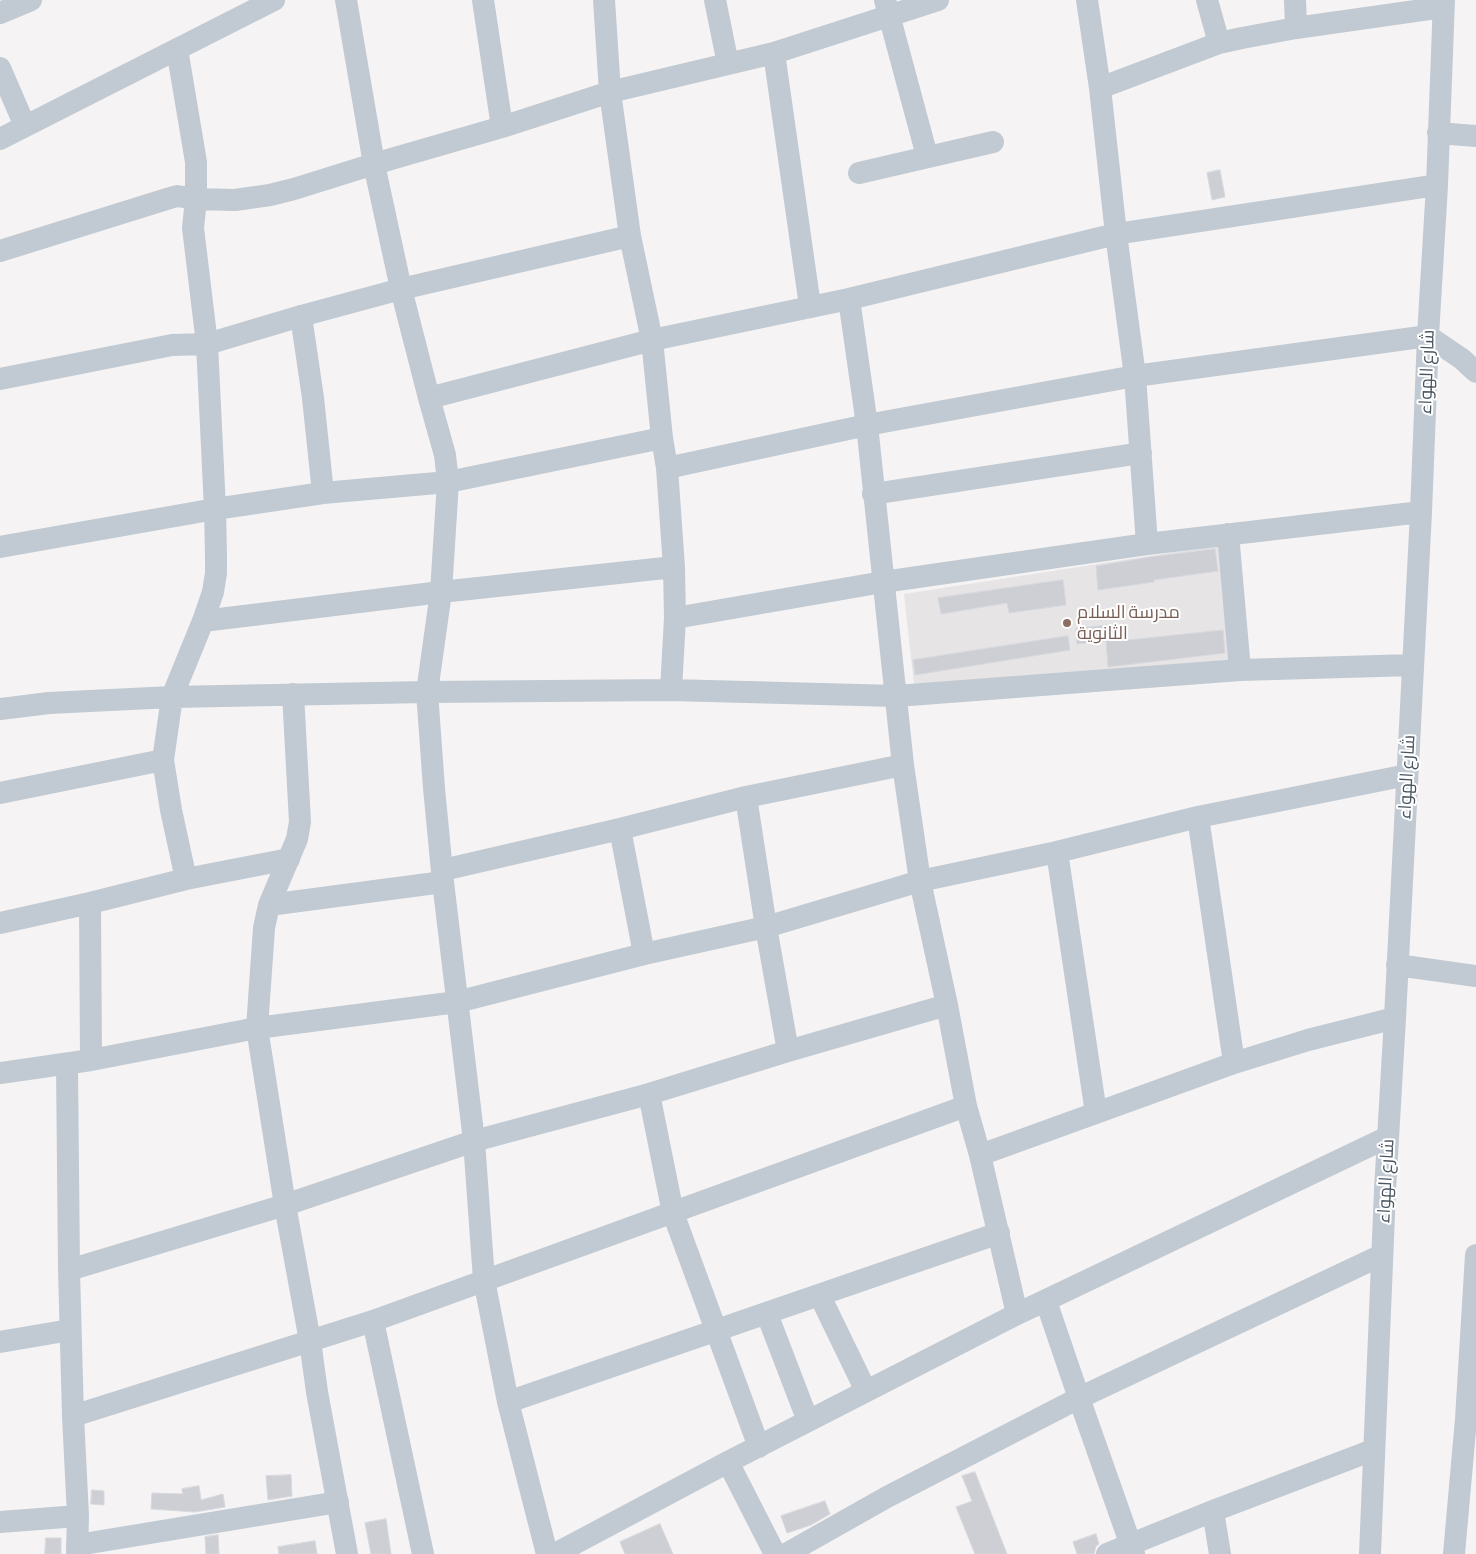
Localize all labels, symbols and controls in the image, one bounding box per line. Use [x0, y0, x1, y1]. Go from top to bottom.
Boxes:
street label: شارع الهواء [1415, 329, 1439, 415]
place label: مدرسة السلام الثانوية [1077, 602, 1180, 644]
marker: مدرسة السلام الثانوية [1061, 617, 1073, 629]
street label: شارع الهواء [1394, 734, 1420, 820]
street label: شارع الهواء [1373, 1138, 1399, 1224]

